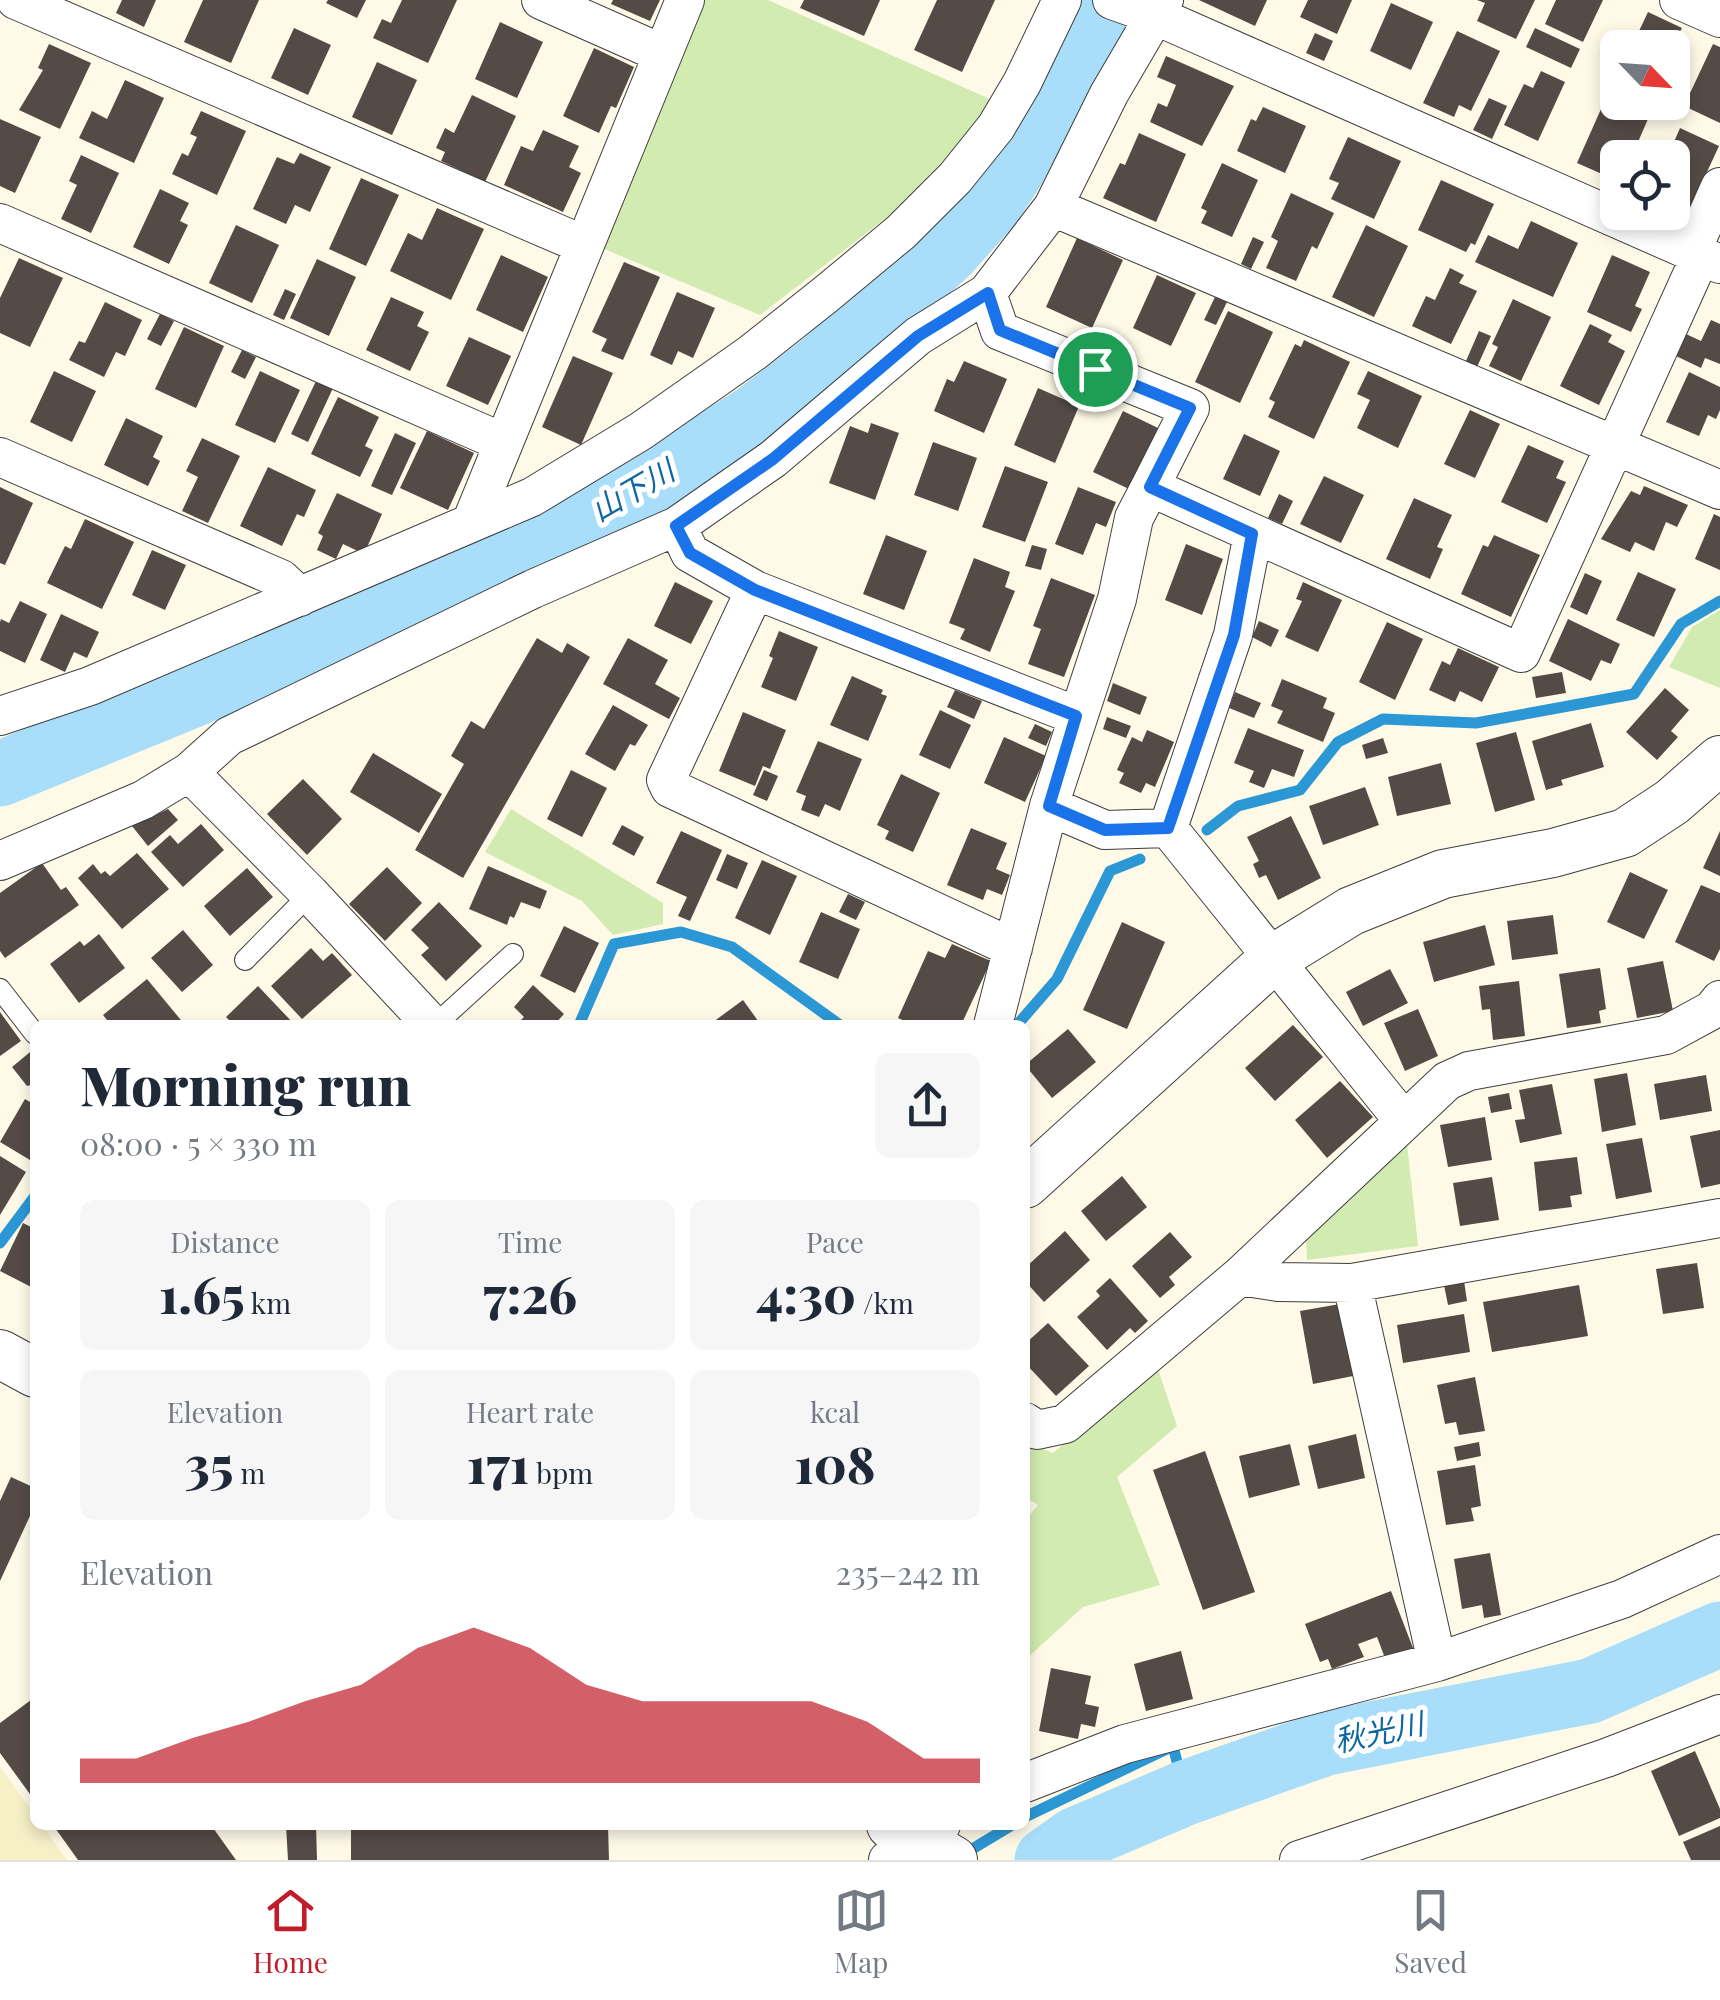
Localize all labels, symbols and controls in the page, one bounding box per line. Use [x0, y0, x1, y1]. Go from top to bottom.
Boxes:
north arrow [1600, 30, 1690, 120]
map controls [1600, 30, 1690, 230]
button: locate [1600, 140, 1690, 230]
pin [1053, 327, 1138, 412]
icon: arrive [1068, 342, 1123, 397]
water label: 山下川 [583, 448, 684, 529]
text: Morning run [80, 1046, 411, 1120]
button: share [875, 1053, 980, 1158]
text: 08:00 · 5 × 330 m [80, 1121, 317, 1164]
text: Distance [170, 1223, 280, 1260]
text: Time [498, 1223, 562, 1260]
text: Pace [806, 1223, 864, 1260]
text: 1.65 [159, 1260, 245, 1327]
text: 7:26 [483, 1260, 577, 1327]
text: 4:30 [756, 1260, 856, 1327]
text: km [245, 1284, 291, 1321]
text: /km [856, 1284, 914, 1321]
text: Elevation [167, 1393, 283, 1430]
text: Heart rate [466, 1393, 594, 1430]
text: kcal [810, 1393, 860, 1430]
text: 35 [185, 1430, 233, 1497]
text: 171 [467, 1430, 529, 1497]
text: 108 [794, 1430, 876, 1497]
text: m [233, 1454, 265, 1491]
text: bpm [529, 1454, 593, 1491]
text: Elevation [80, 1550, 213, 1593]
text: 235–242 m [836, 1550, 980, 1593]
water label: 秋光川 [1330, 1702, 1430, 1760]
tab: Home [253, 1883, 328, 1980]
tab: Map [834, 1883, 889, 1980]
tab: Saved [1394, 1883, 1467, 1980]

